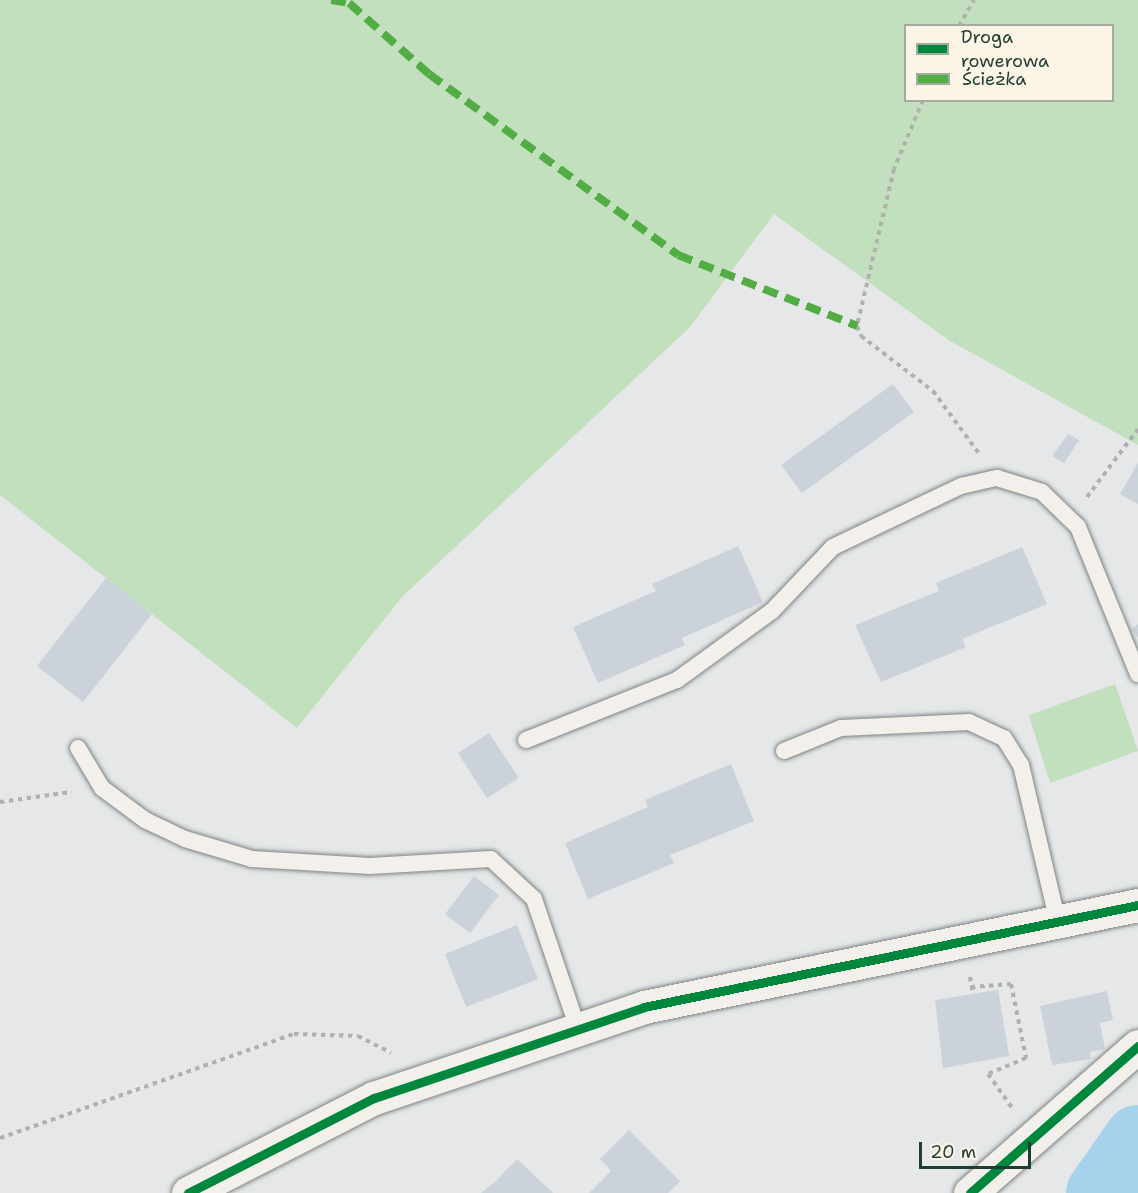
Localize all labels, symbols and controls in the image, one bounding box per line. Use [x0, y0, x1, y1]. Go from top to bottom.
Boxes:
legend [904, 24, 1114, 102]
text: Droga rowerowa [961, 25, 1049, 73]
text: Ścieżka [962, 67, 1026, 91]
scale bar [922, 1130, 1034, 1168]
text: 20 m [930, 1140, 976, 1164]

